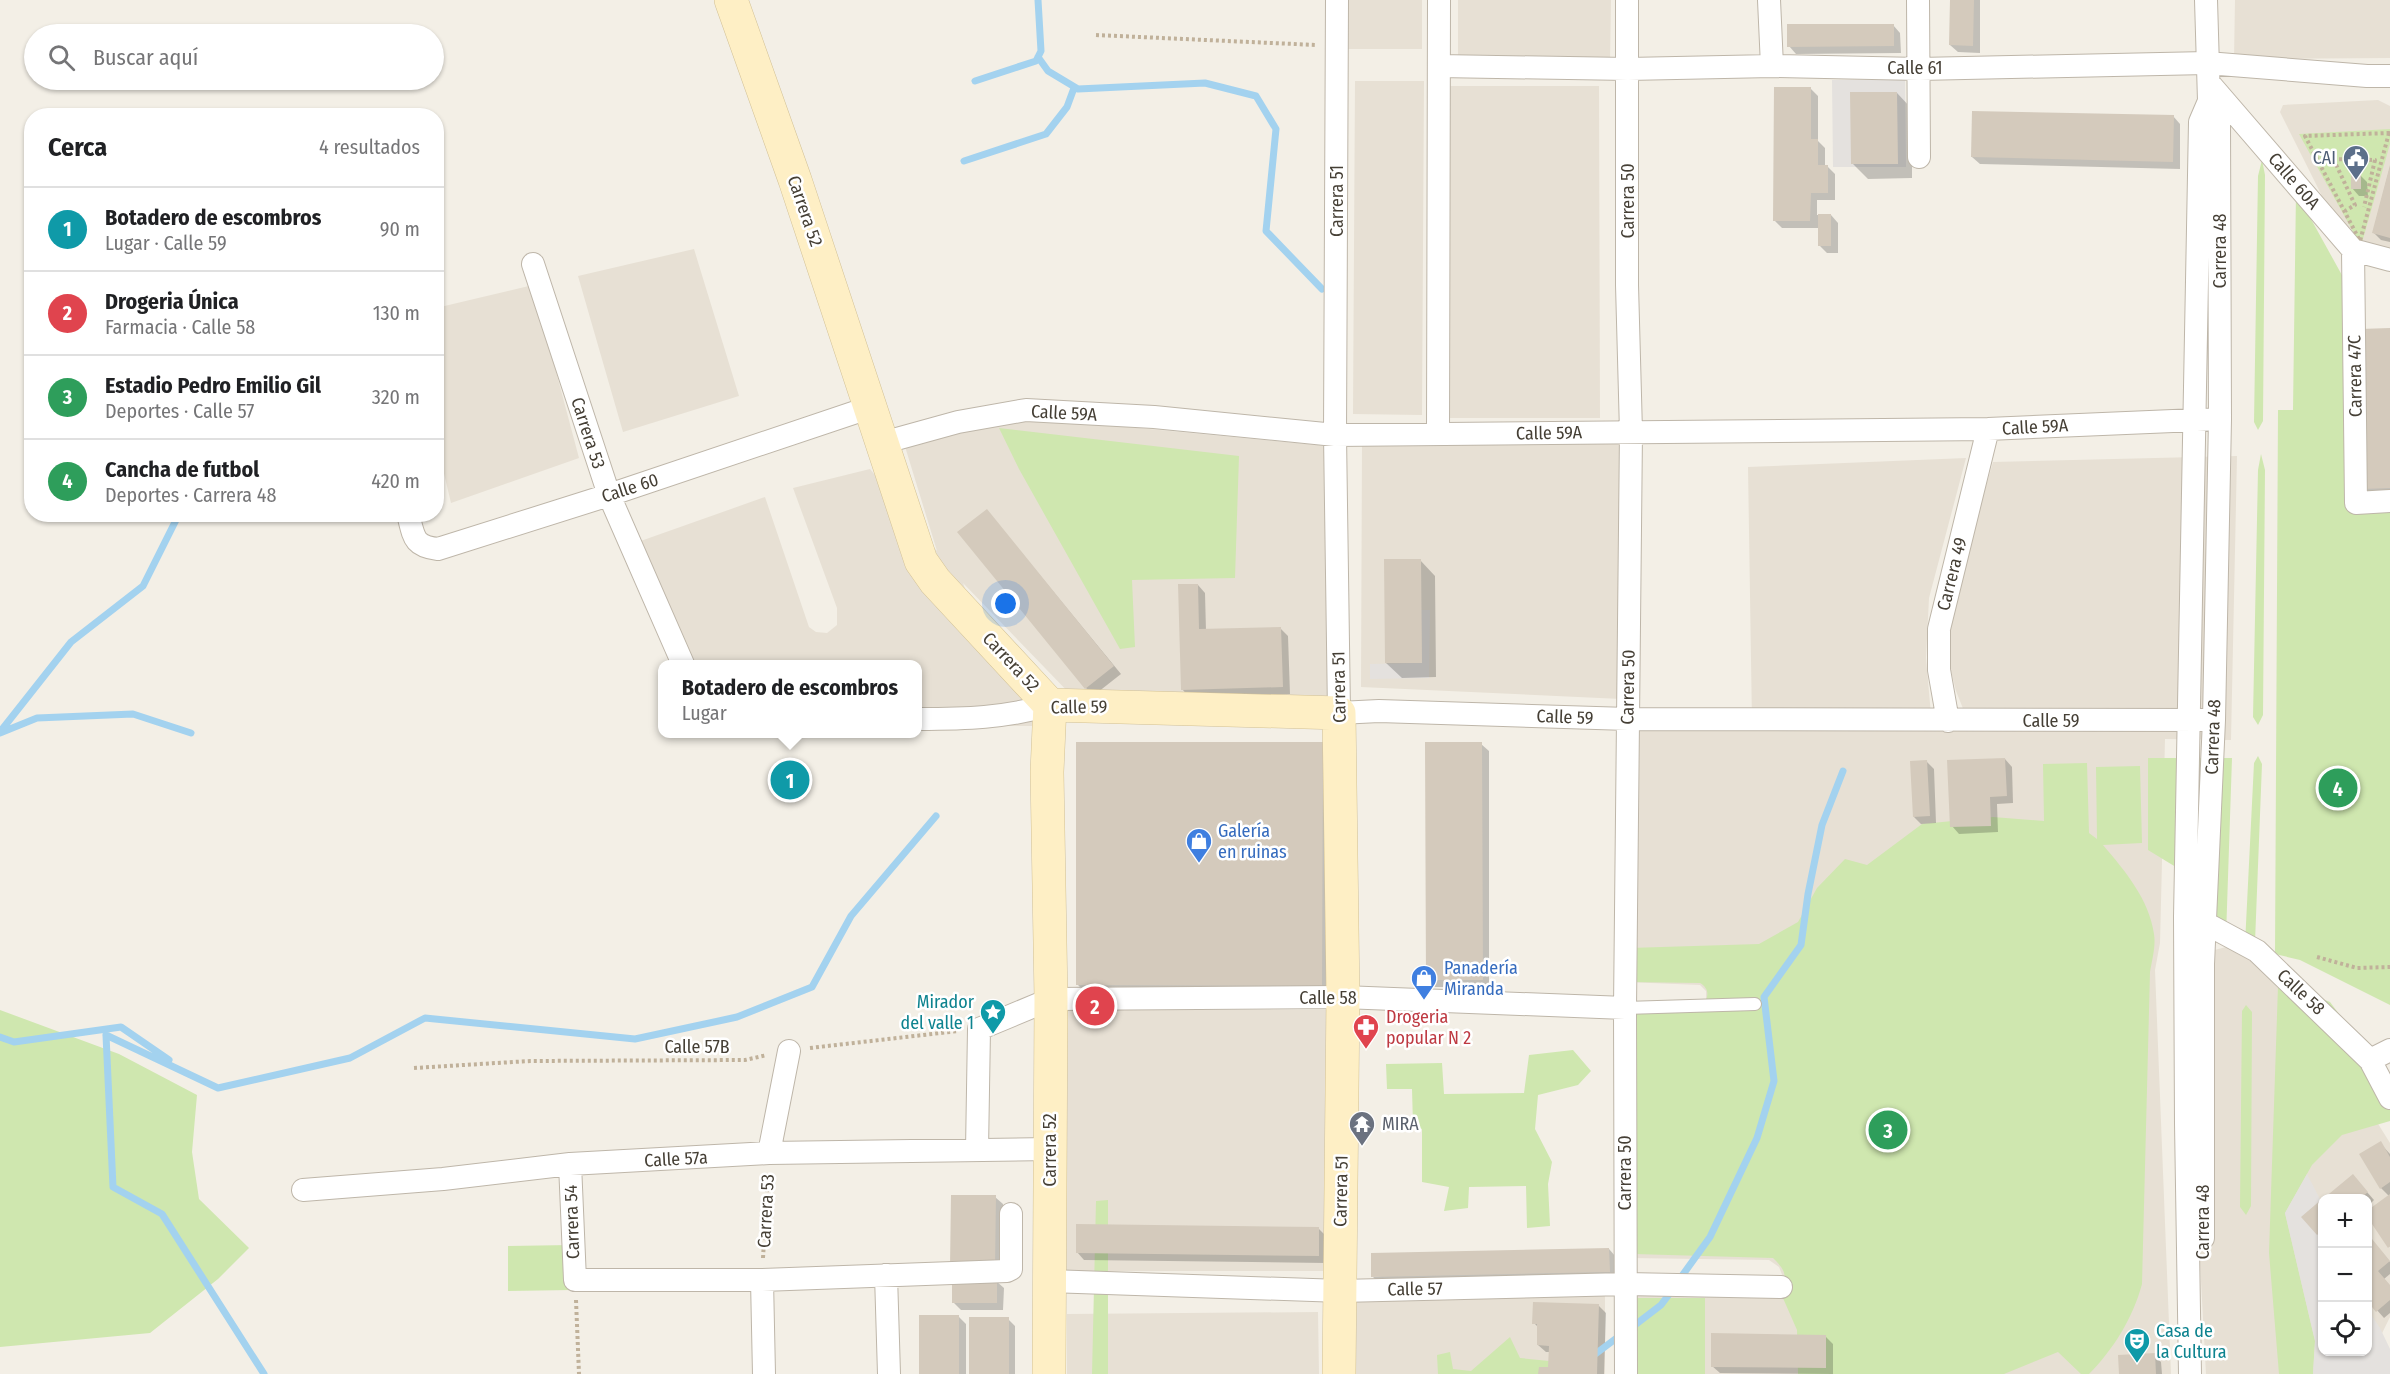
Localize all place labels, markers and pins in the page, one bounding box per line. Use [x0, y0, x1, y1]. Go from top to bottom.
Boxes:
public building icon: CAI [2341, 143, 2371, 181]
place label: CAI [2313, 147, 2336, 169]
pin: 1 [770, 758, 810, 802]
pin: 4 [2318, 766, 2358, 810]
place label: Galería en ruinas [1218, 820, 1287, 863]
shop icon: Galería en ruinas [1184, 826, 1214, 864]
place label: Panadería Miranda [1444, 957, 1518, 1000]
shop icon: Panadería Miranda [1409, 963, 1439, 1001]
pin: 2 [1076, 984, 1114, 1028]
place label: Mirador del valle 1 [901, 991, 975, 1034]
place icon: Mirador del valle 1 [978, 997, 1008, 1035]
place label: Drogeria popular N 2 [1386, 1006, 1471, 1049]
pharmacy icon: Drogeria popular N 2 [1351, 1012, 1381, 1050]
pin: 3 [1868, 1108, 1908, 1152]
temple icon: MIRA [1347, 1109, 1377, 1147]
place label: MIRA [1382, 1113, 1419, 1135]
place label: Casa de la Cultura [2156, 1320, 2227, 1363]
theatre icon: Casa de la Cultura [2122, 1326, 2152, 1364]

